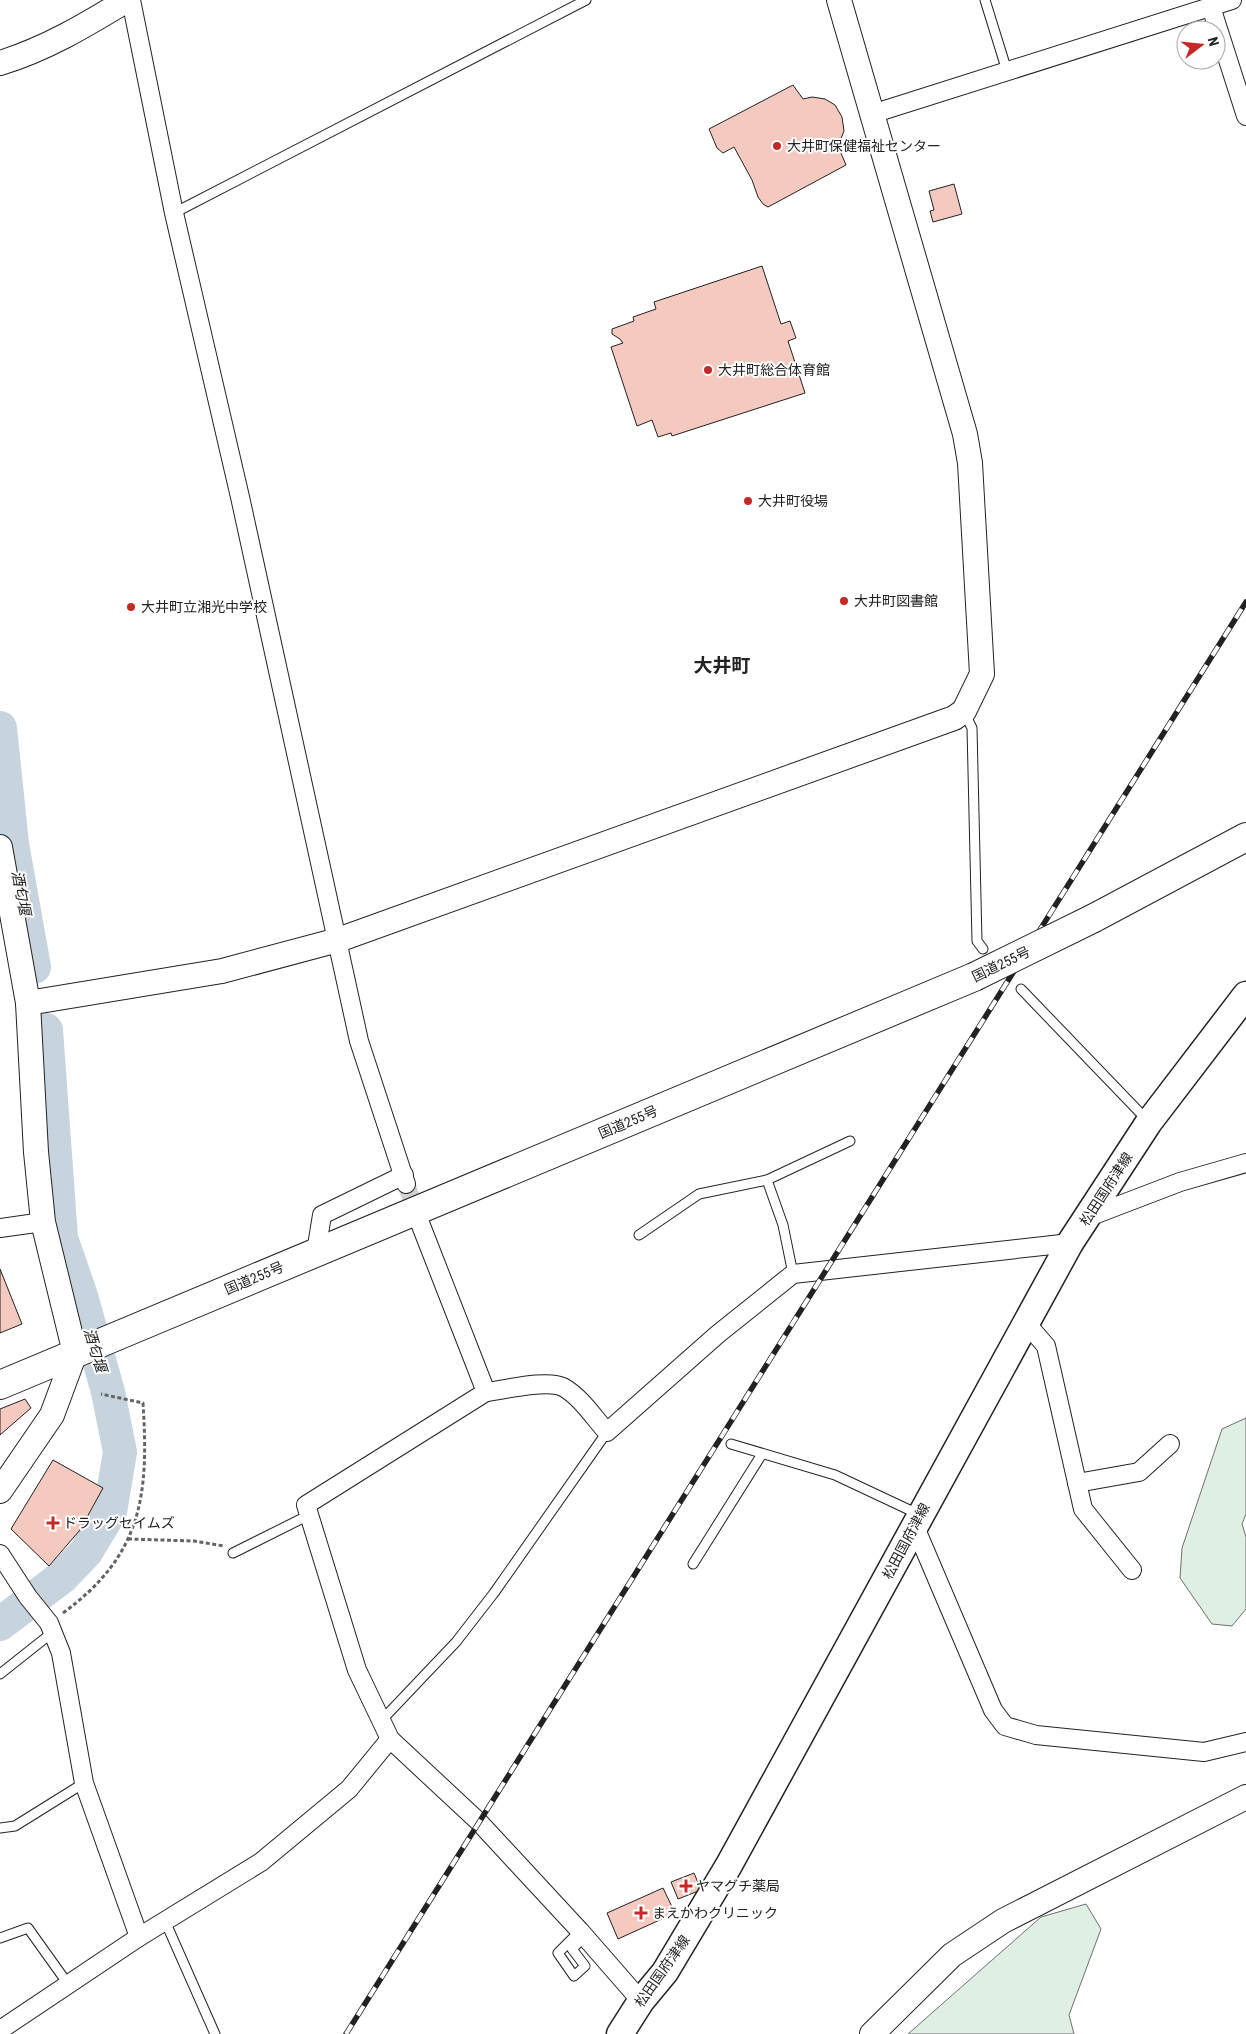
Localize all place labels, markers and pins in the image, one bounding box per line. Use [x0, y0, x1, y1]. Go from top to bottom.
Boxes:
place label: 大井町保健福祉センター [787, 138, 941, 154]
marker: 大井町保健福祉センター [771, 140, 783, 152]
place label: 大井町総合体育館 [718, 362, 830, 378]
marker: 大井町総合体育館 [702, 364, 714, 376]
place label: 大井町役場 [758, 493, 828, 509]
marker: 大井町役場 [742, 495, 754, 507]
place label: 大井町図書館 [854, 593, 938, 609]
marker: 大井町図書館 [838, 595, 850, 607]
place label: 大井町立湘光中学校 [141, 599, 267, 615]
marker: 大井町立湘光中学校 [125, 601, 137, 613]
place label: ドラッグセイムズ [63, 1515, 175, 1531]
marker: ドラッグセイムズ [47, 1517, 59, 1529]
place label: ヤマグチ薬局 [696, 1878, 780, 1894]
marker: ヤマグチ薬局 [680, 1880, 692, 1892]
place label: まえかわクリニック [652, 1905, 778, 1921]
marker: まえかわクリニック [634, 1906, 648, 1920]

